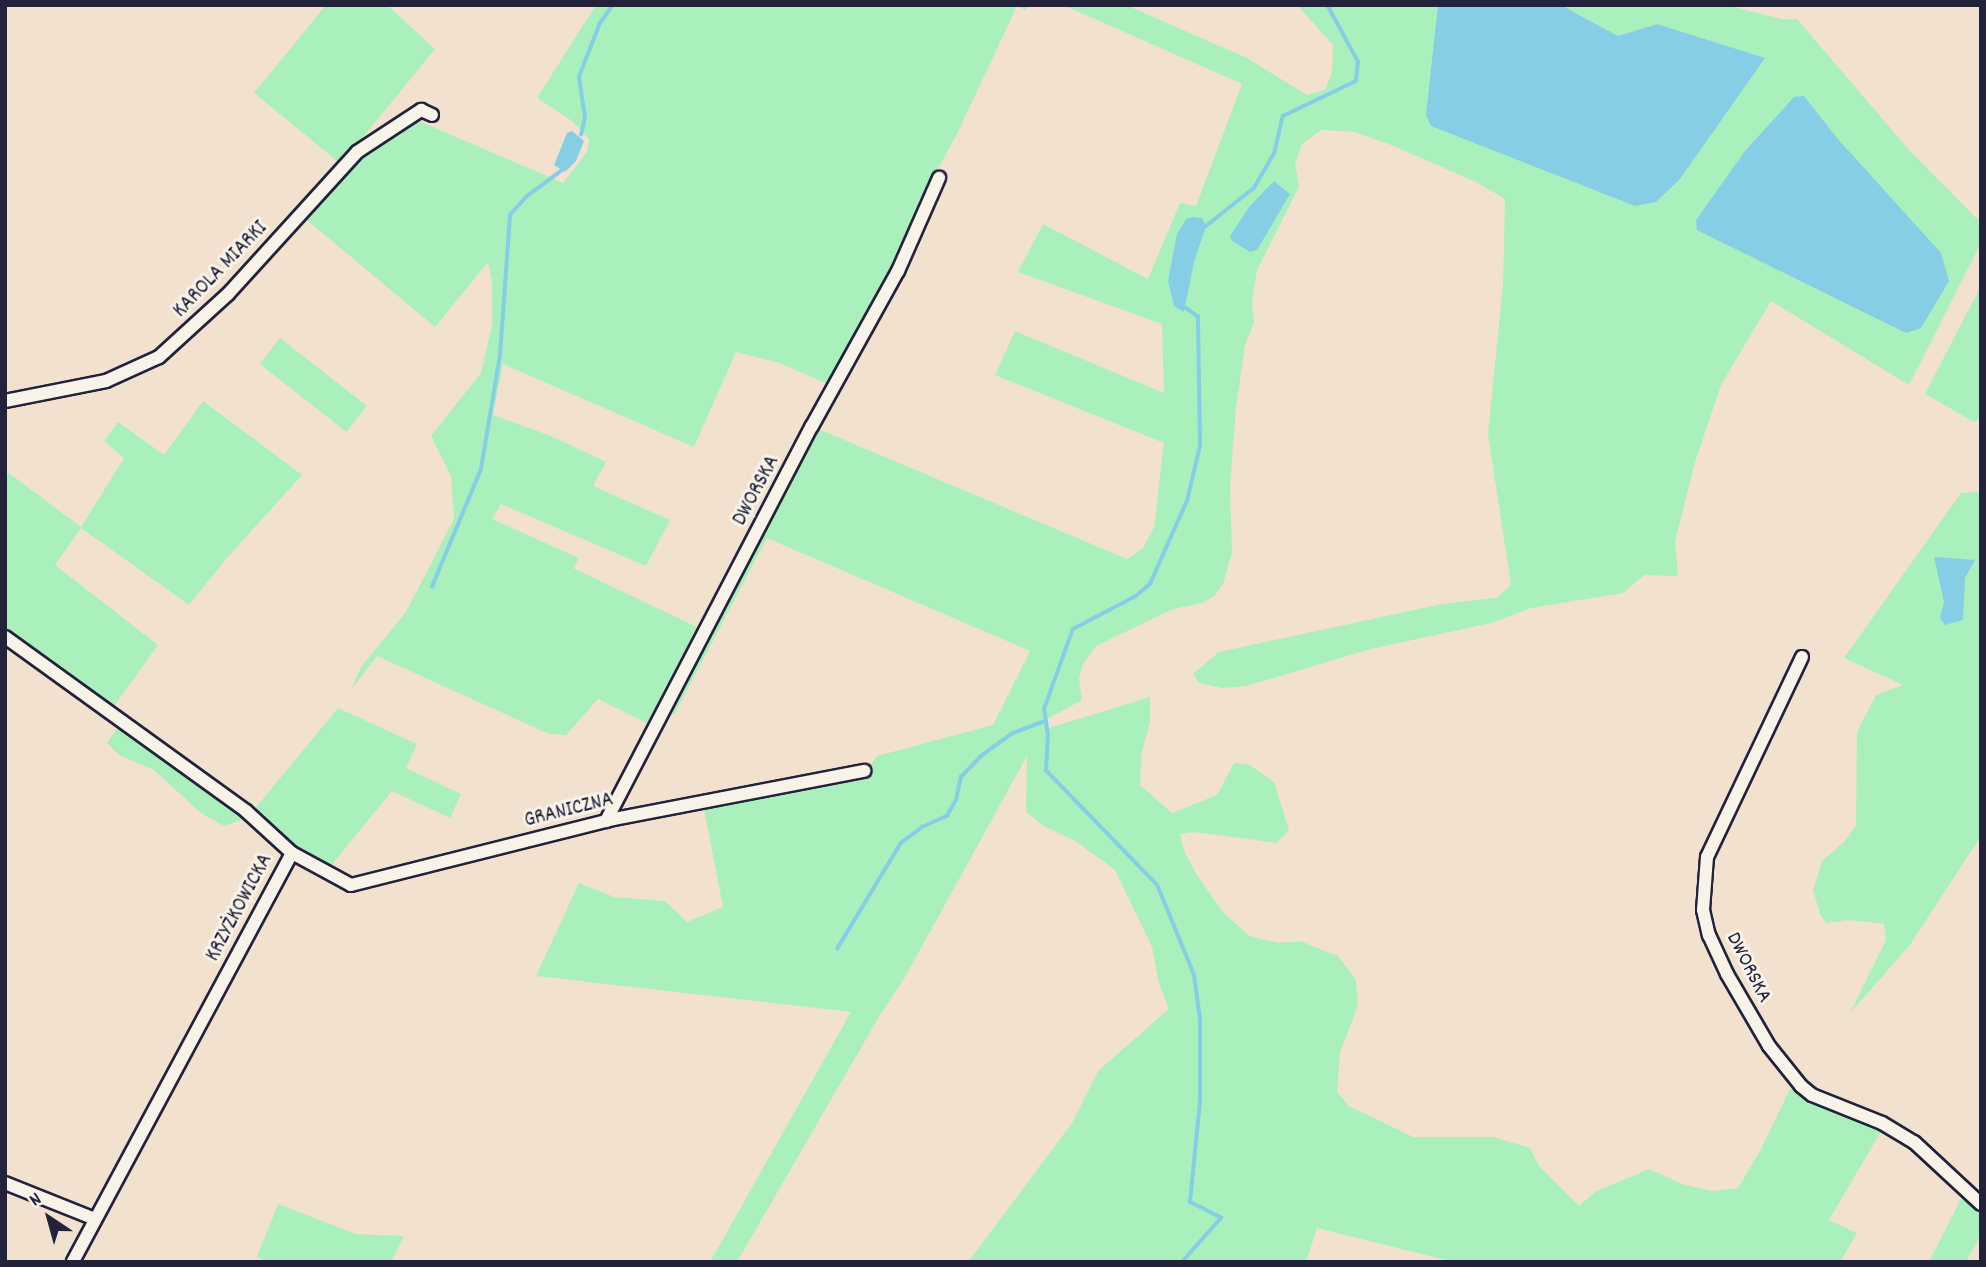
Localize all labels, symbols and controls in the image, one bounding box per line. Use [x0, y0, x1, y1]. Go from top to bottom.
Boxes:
street label: KAROLA MIARKI [169, 216, 273, 324]
street label: DWORSKA [728, 452, 786, 530]
street label: GRANICZNA [522, 788, 616, 834]
street label: KRZYŻKOWICKA [201, 850, 279, 966]
street label: DWORSKA [1720, 929, 1776, 1007]
north arrow [14, 1183, 84, 1253]
text: N [25, 1187, 48, 1214]

